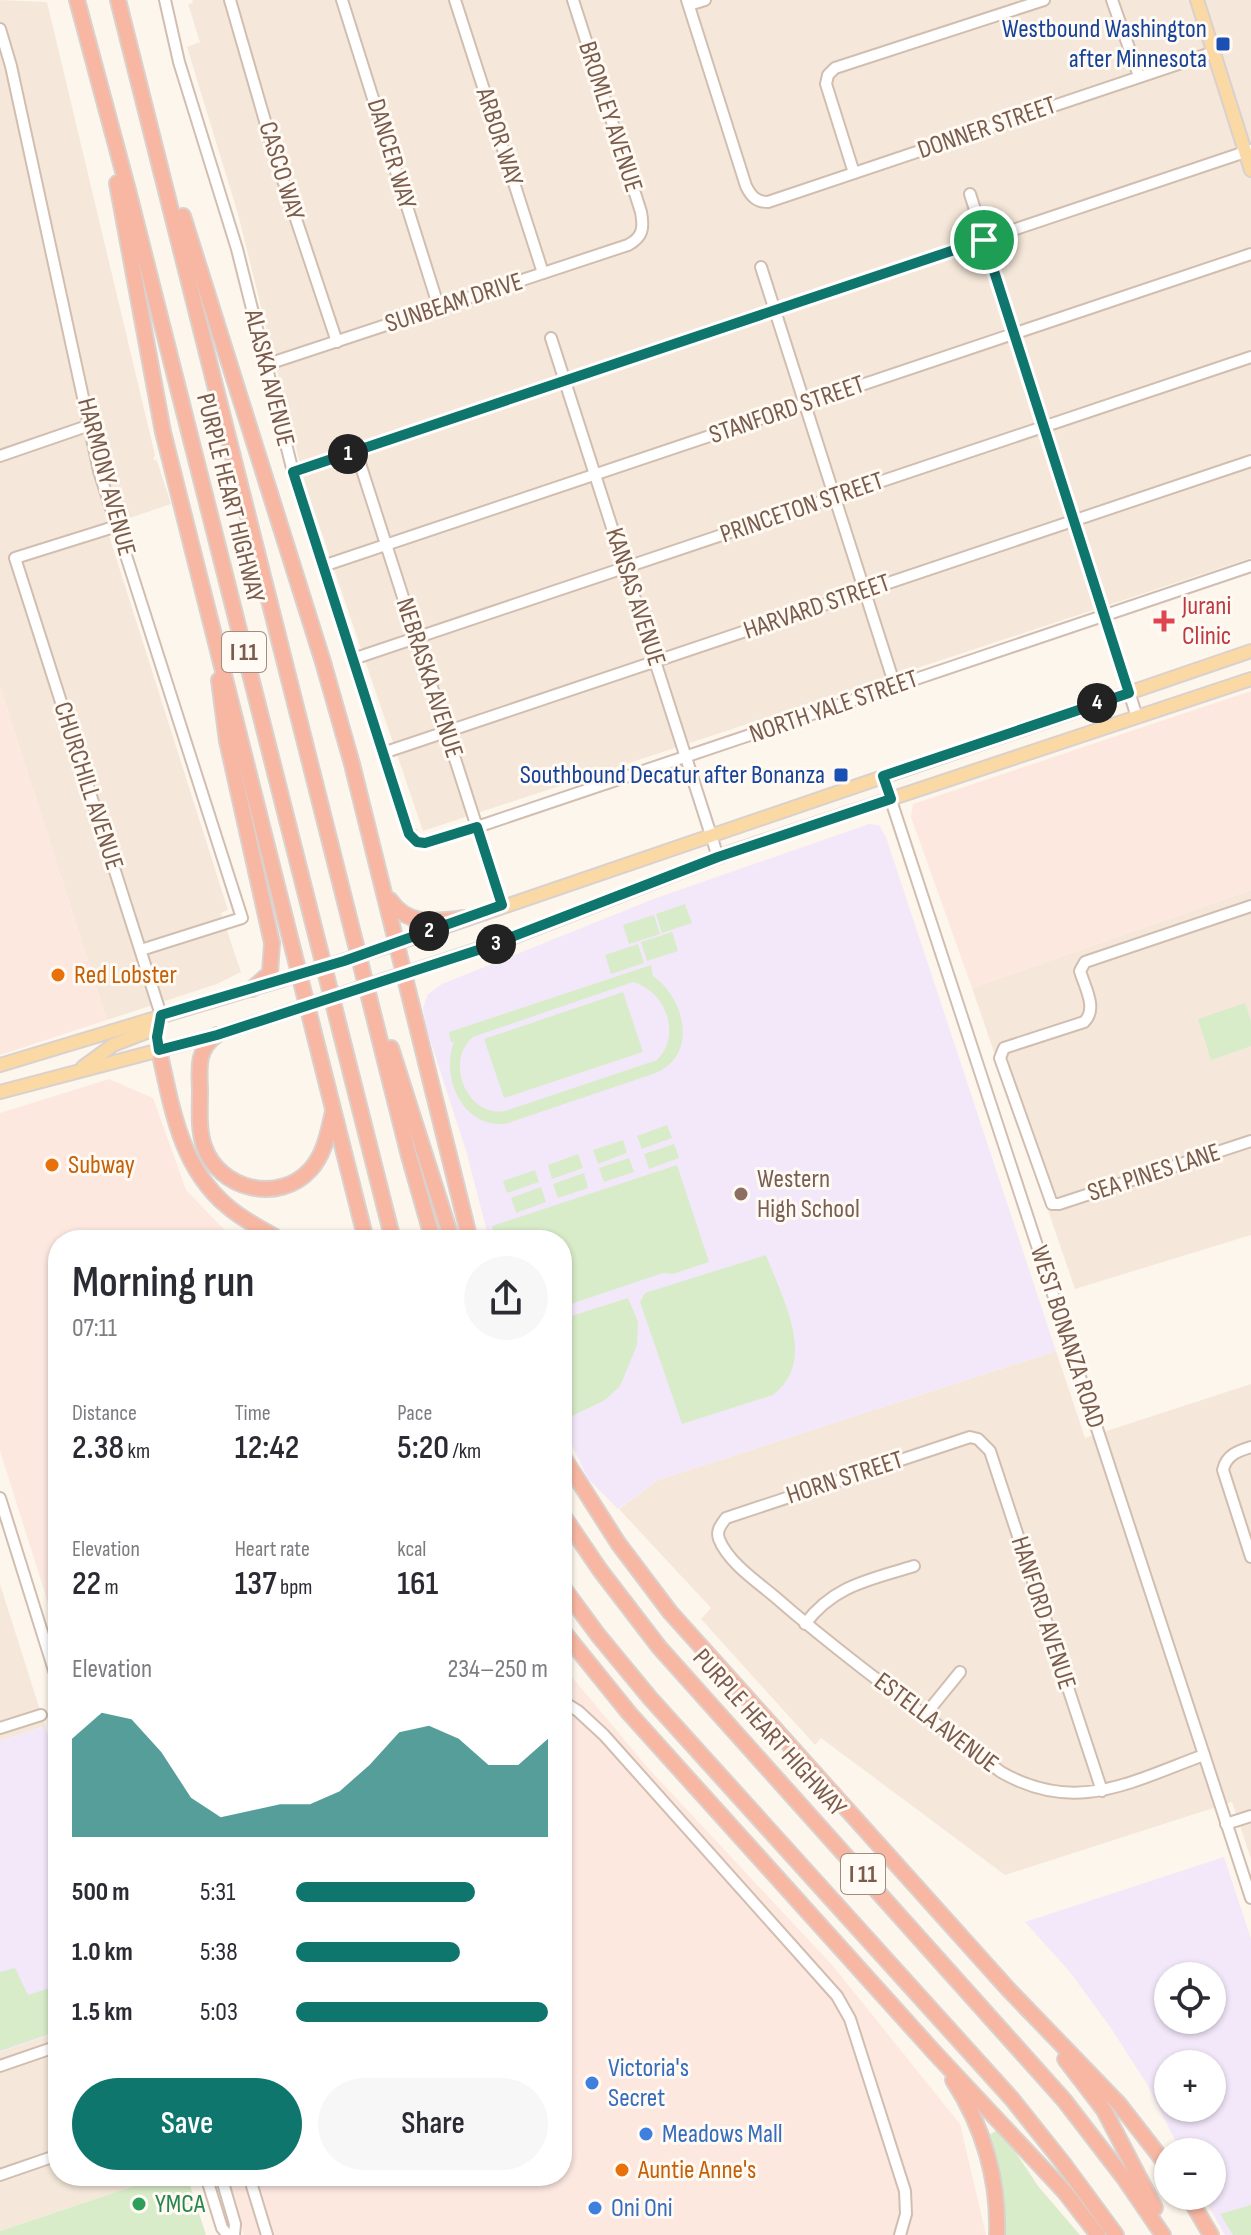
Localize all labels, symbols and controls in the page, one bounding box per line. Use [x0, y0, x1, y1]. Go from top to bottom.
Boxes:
place label: Westbound Washington after Minnesota [1002, 14, 1207, 75]
marker: Westbound Washington after Minnesota [1214, 35, 1232, 53]
street label: BROMLEY AVENUE [571, 38, 649, 196]
street label: ARBOR WAY [468, 83, 529, 190]
street label: DONNER STREET [914, 90, 1060, 166]
street label: DANCER WAY [360, 95, 422, 213]
street label: CASCO WAY [251, 118, 311, 224]
pin [950, 206, 1018, 274]
icon: arrive [962, 218, 1006, 262]
street label: SUNBEAM DRIVE [381, 266, 527, 340]
street label: ALASKA AVENUE [237, 305, 301, 450]
street label: STANFORD STREET [705, 369, 869, 451]
street label: PURPLE HEART HIGHWAY [189, 390, 271, 606]
street label: HARMONY AVENUE [70, 395, 142, 559]
pin: 1 [328, 434, 368, 474]
text: 1 [344, 440, 352, 467]
street label: PRINCETON STREET [716, 466, 888, 550]
street label: KANSAS AVENUE [598, 524, 672, 670]
street label: HARVARD STREET [740, 567, 894, 647]
place label: Jurani Clinic [1181, 591, 1231, 652]
street label: NEBRASKA AVENUE [389, 594, 469, 762]
marker: Jurani Clinic [1153, 610, 1175, 632]
road number: I 11 [222, 632, 266, 672]
street label: NORTH YALE STREET [746, 664, 922, 750]
pin: 4 [1077, 683, 1117, 723]
text: 4 [1092, 689, 1102, 716]
street label: CHURCHILL AVENUE [46, 698, 130, 874]
place label: Southbound Decatur after Bonanza [520, 760, 825, 791]
marker: Southbound Decatur after Bonanza [832, 766, 850, 784]
pin: 2 [409, 911, 449, 951]
text: 2 [424, 917, 434, 944]
pin: 3 [476, 924, 516, 964]
text: 3 [491, 930, 501, 957]
place label: Red Lobster [74, 960, 178, 991]
marker: Red Lobster [49, 966, 67, 984]
street label: SEA PINES LANE [1084, 1137, 1224, 1209]
place label: Subway [68, 1150, 135, 1181]
marker: Subway [43, 1156, 61, 1174]
place label: Western High School [757, 1164, 860, 1225]
marker: Western High School [732, 1185, 750, 1203]
street label: WEST BONANZA ROAD [1023, 1242, 1111, 1432]
text: Morning run [72, 1256, 255, 1309]
button: share [464, 1256, 548, 1340]
text: 07:11 [72, 1313, 117, 1344]
text: Distance [72, 1400, 137, 1427]
text: Time [235, 1400, 271, 1427]
text: Pace [397, 1400, 432, 1427]
text: 2.38 [72, 1427, 124, 1468]
text: 12:42 [235, 1427, 299, 1468]
text: 5:20 [397, 1427, 449, 1468]
text: km [124, 1438, 150, 1465]
text: /km [449, 1438, 481, 1465]
street label: HORN STREET [783, 1445, 907, 1511]
street label: HANFORD AVENUE [1004, 1533, 1082, 1693]
text: Elevation [72, 1536, 140, 1563]
text: Heart rate [235, 1536, 310, 1563]
text: kcal [397, 1536, 426, 1563]
text: 22 [72, 1563, 101, 1604]
text: 137 [235, 1563, 277, 1604]
text: 161 [397, 1563, 438, 1604]
text: m [101, 1574, 119, 1601]
text: bpm [277, 1574, 312, 1601]
street label: PURPLE HEART HIGHWAY [686, 1643, 852, 1823]
text: Elevation [72, 1654, 152, 1685]
text: 234–250 m [447, 1654, 548, 1685]
street label: ESTELLA AVENUE [868, 1666, 1004, 1780]
road number: I 11 [841, 1854, 885, 1894]
text: 500 m [72, 1877, 129, 1908]
text: 5:31 [200, 1877, 235, 1908]
text: 1.0 km [72, 1937, 133, 1968]
text: 5:38 [200, 1937, 238, 1968]
map controls [1154, 1962, 1226, 2210]
button: locate [1154, 1962, 1226, 2034]
text: 1.5 km [72, 1997, 132, 2028]
text: 5:03 [200, 1997, 238, 2028]
button: + [1154, 2050, 1226, 2122]
place label: Victoria's Secret [608, 2053, 689, 2114]
marker: Victoria's Secret [583, 2074, 601, 2092]
button: Save [72, 2078, 302, 2170]
button: Share [318, 2078, 548, 2170]
place label: Meadows Mall [662, 2119, 783, 2150]
marker: Meadows Mall [637, 2125, 655, 2143]
button: − [1154, 2138, 1226, 2210]
place label: Auntie Anne's [637, 2155, 756, 2186]
marker: Auntie Anne's [613, 2161, 631, 2179]
place label: YMCA [155, 2189, 206, 2220]
place label: Oni Oni [611, 2193, 673, 2224]
marker: YMCA [130, 2195, 148, 2213]
marker: Oni Oni [586, 2199, 604, 2217]

